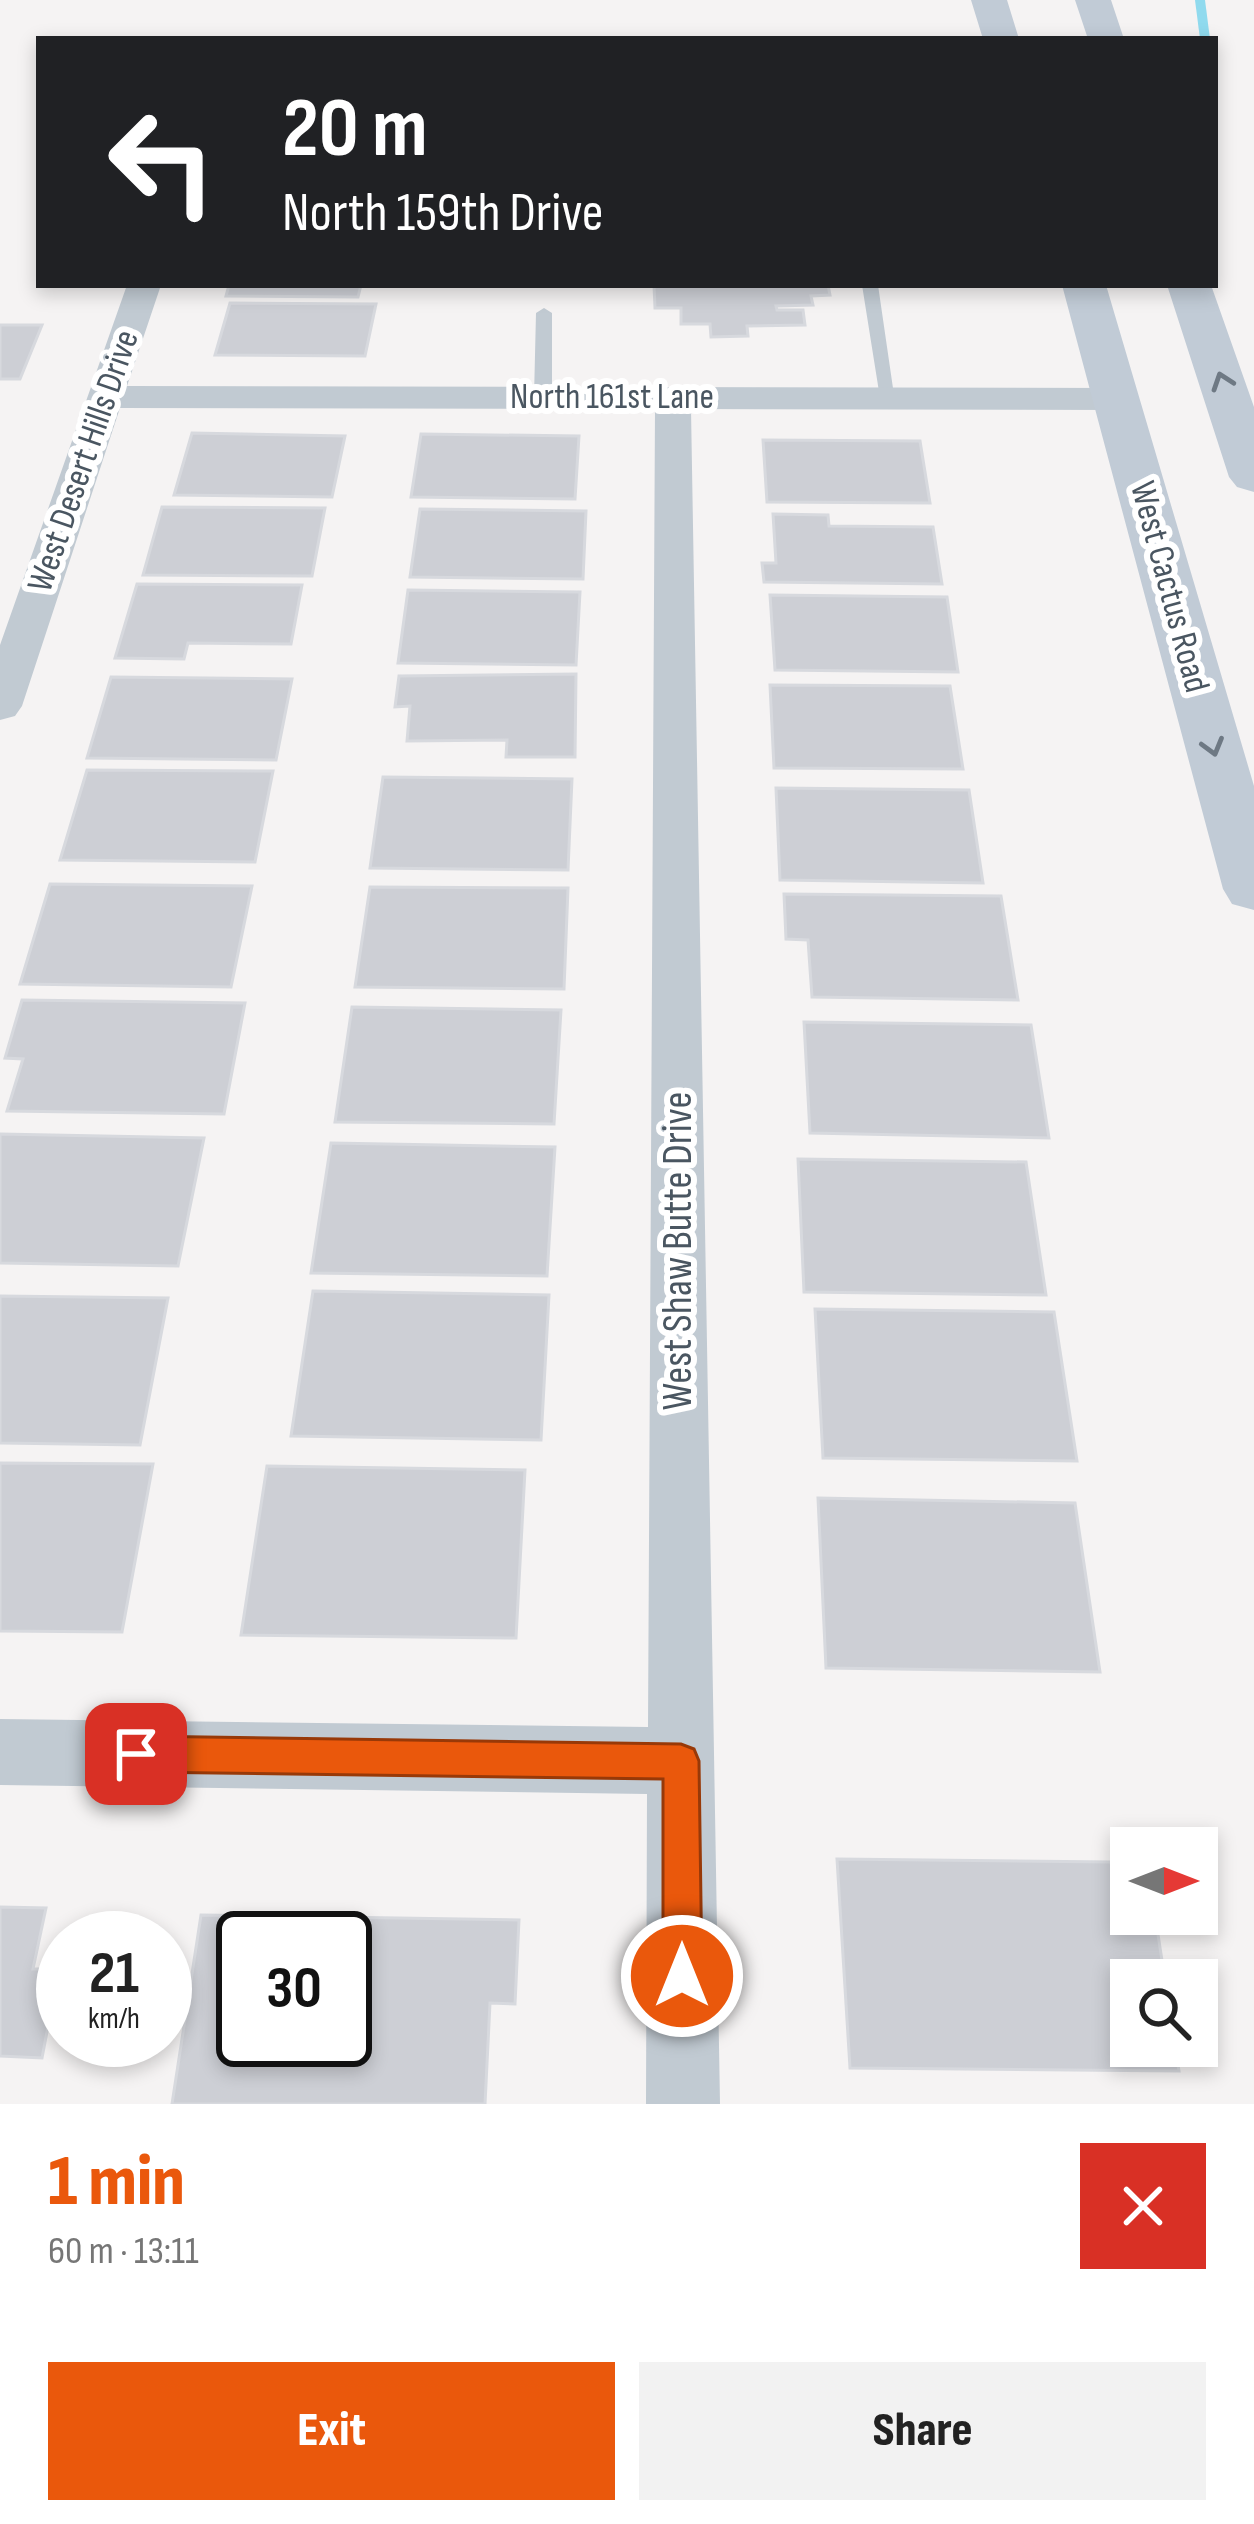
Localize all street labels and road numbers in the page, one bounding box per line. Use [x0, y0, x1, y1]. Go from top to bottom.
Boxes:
street label: West Desert Hills Drive [19, 325, 149, 597]
street label: North 161st Lane [510, 376, 714, 419]
street label: West Cactus Road [1120, 477, 1218, 697]
street label: West Shaw Butte Drive [653, 1092, 704, 1410]

